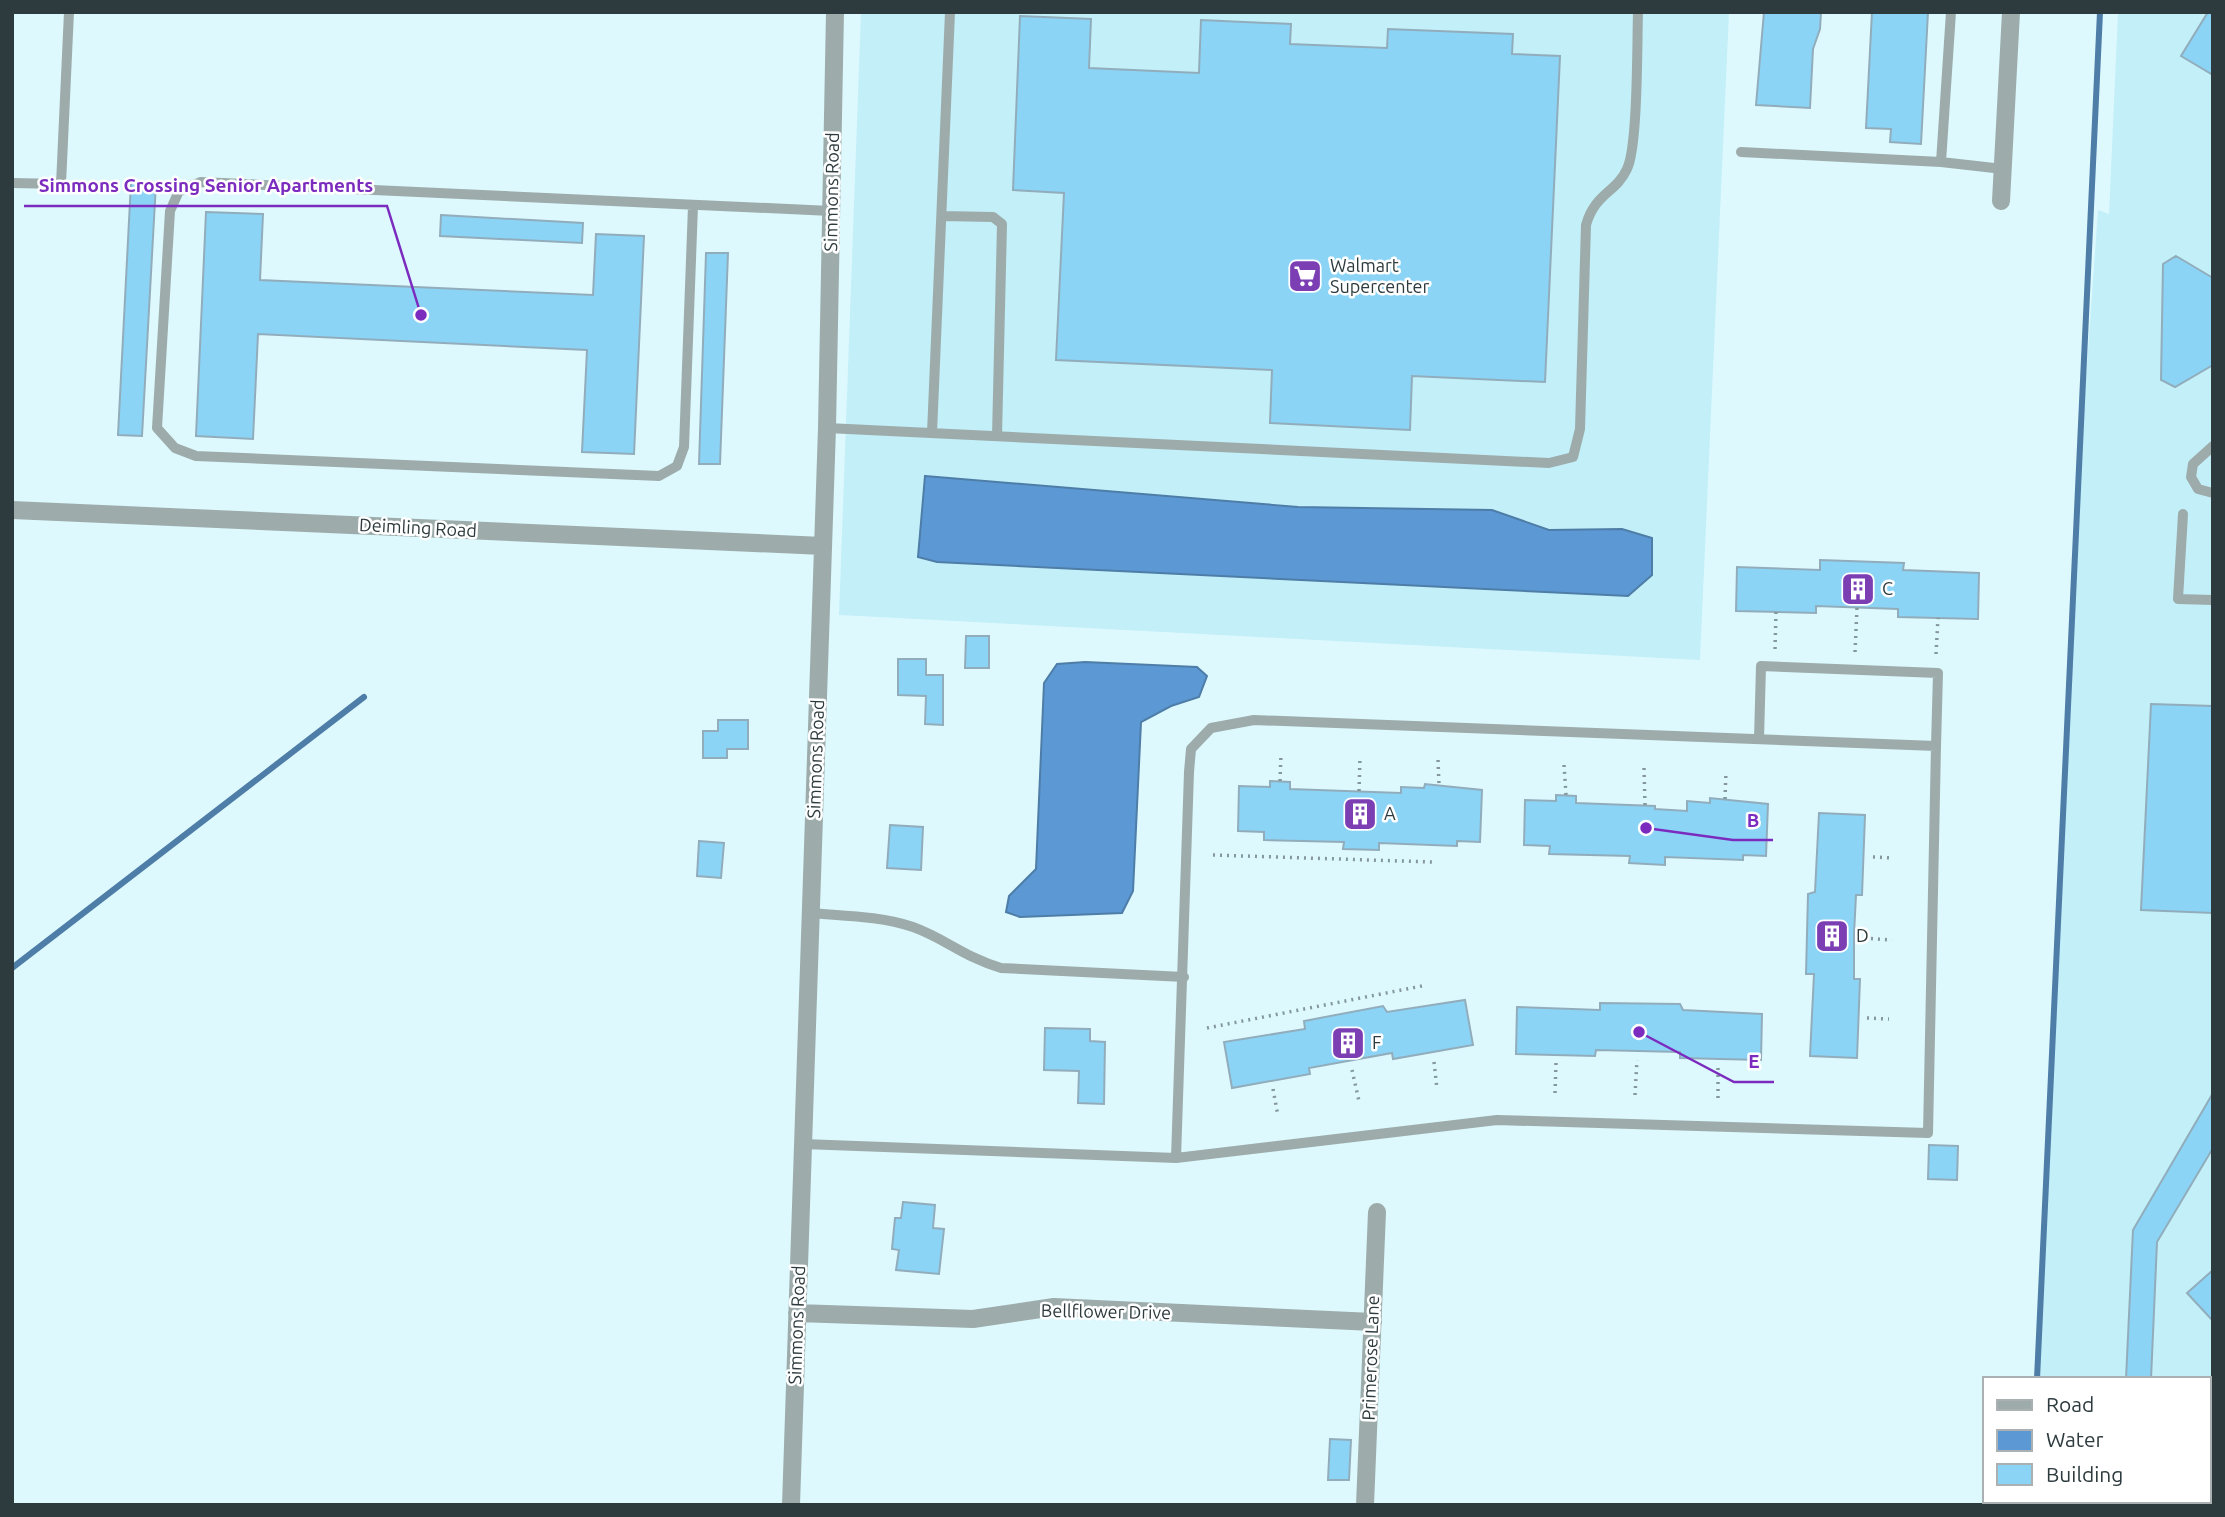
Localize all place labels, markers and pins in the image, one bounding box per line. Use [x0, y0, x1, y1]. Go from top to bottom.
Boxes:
callout: Simmons Crossing Senior Apartments [24, 166, 387, 206]
place label: Walmart Supercenter [1330, 255, 1429, 296]
supermarket icon: Walmart Supercenter [1286, 257, 1324, 295]
building icon: C [1839, 570, 1877, 608]
place label: C [1882, 578, 1893, 598]
building icon: A [1341, 795, 1379, 833]
callout: B [1733, 800, 1773, 840]
place label: A [1384, 803, 1396, 823]
building icon: D [1813, 917, 1851, 955]
place label: D [1856, 925, 1869, 945]
building icon: F [1329, 1024, 1367, 1062]
place label: F [1372, 1032, 1381, 1052]
callout: E [1734, 1042, 1774, 1082]

